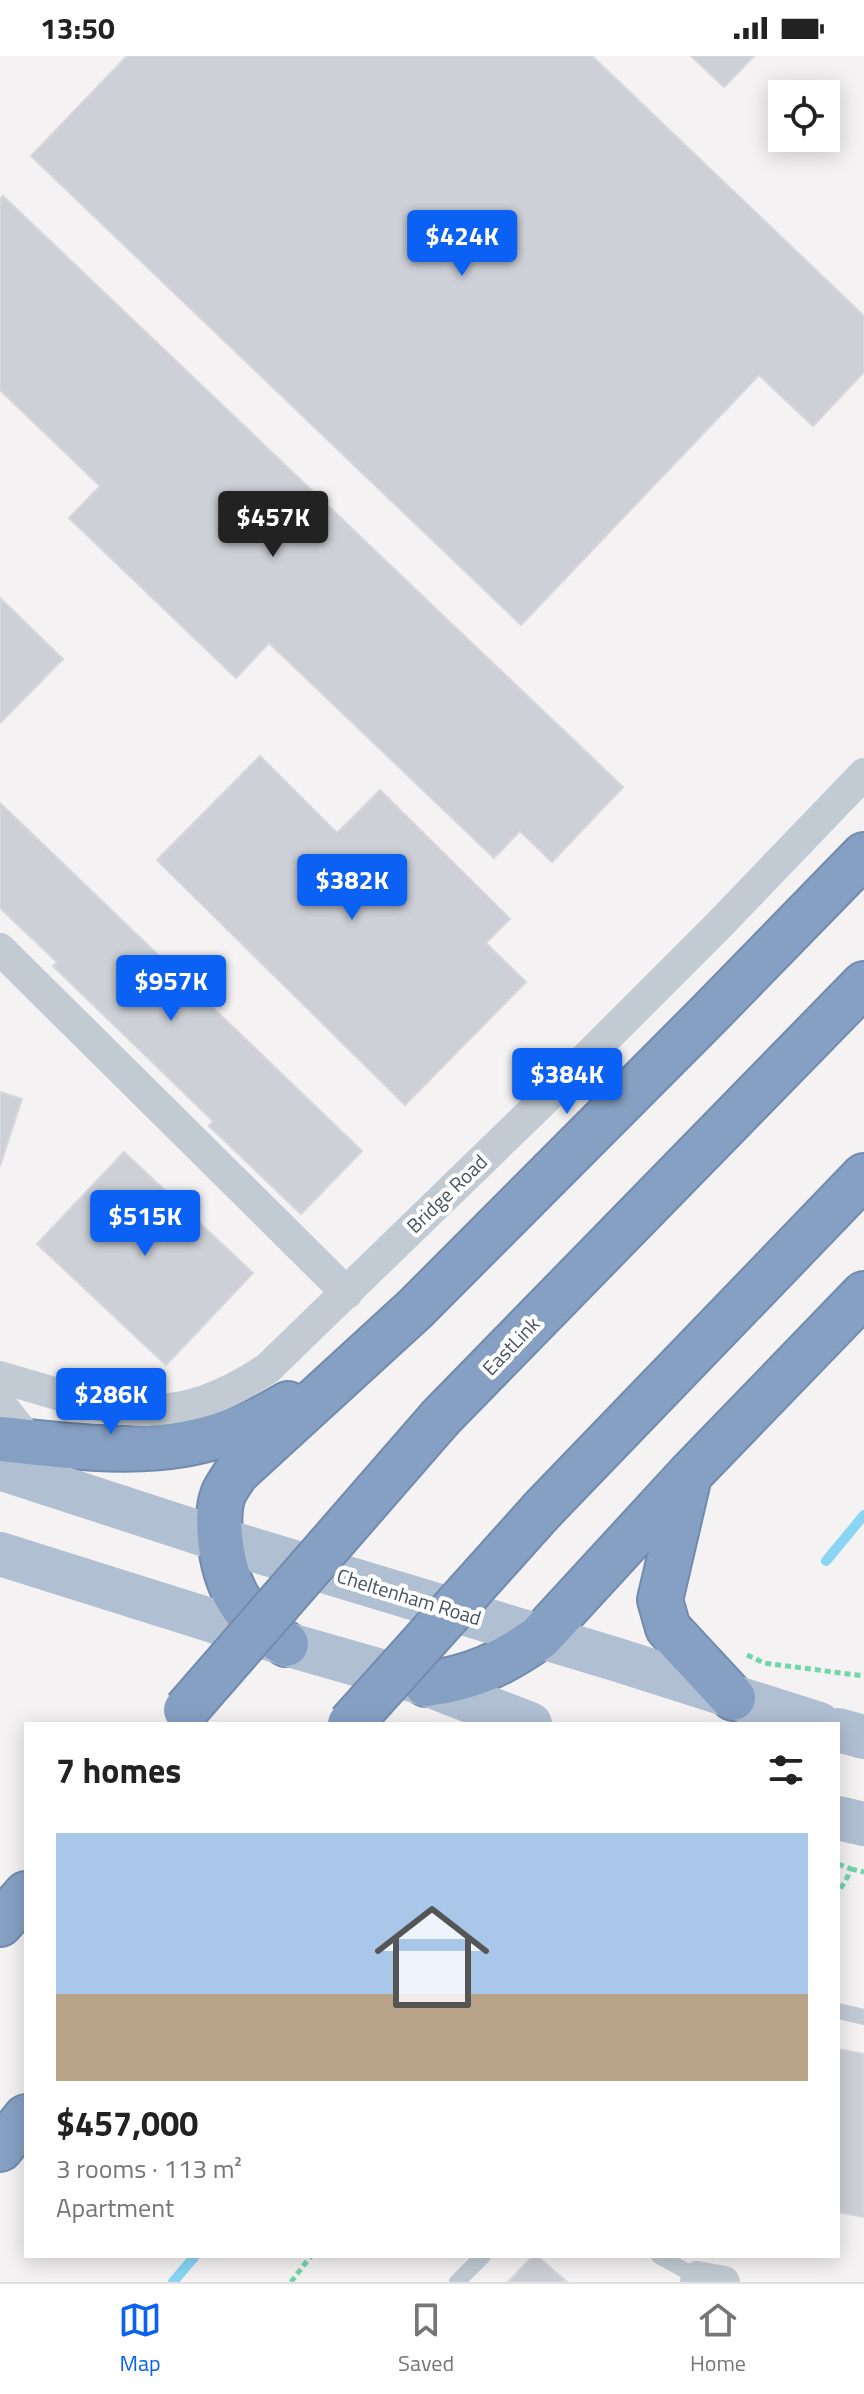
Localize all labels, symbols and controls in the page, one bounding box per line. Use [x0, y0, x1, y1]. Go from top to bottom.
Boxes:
text: 13:50 [40, 5, 115, 51]
map controls [768, 80, 840, 152]
button: locate [768, 80, 840, 152]
pin: $424K [406, 210, 518, 278]
text: $424K [425, 216, 499, 255]
pin: $457K [217, 491, 329, 559]
text: $457K [236, 497, 310, 536]
pin: $382K [296, 854, 408, 922]
text: $382K [315, 860, 389, 899]
pin: $957K [115, 955, 227, 1023]
text: $957K [134, 961, 208, 1000]
pin: $384K [511, 1048, 623, 1116]
text: $384K [530, 1054, 604, 1093]
street label: Bridge Road [399, 1147, 494, 1240]
pin: $515K [89, 1190, 201, 1258]
text: $515K [108, 1196, 182, 1235]
street label: EastLink [475, 1309, 547, 1382]
pin: $286K [55, 1368, 167, 1436]
text: $286K [74, 1374, 148, 1413]
street label: Cheltenham Road [333, 1560, 485, 1633]
text: 7 homes [56, 1744, 181, 1796]
icon: filters [764, 1748, 808, 1792]
icon: home [360, 1885, 504, 2029]
text: $457,000 [56, 2097, 198, 2149]
text: 3 rooms · 113 m² [56, 2149, 242, 2188]
text: Apartment [56, 2188, 174, 2227]
tab: Map [118, 2298, 162, 2380]
tab: Saved [398, 2298, 454, 2380]
tab: Home [690, 2298, 746, 2380]

